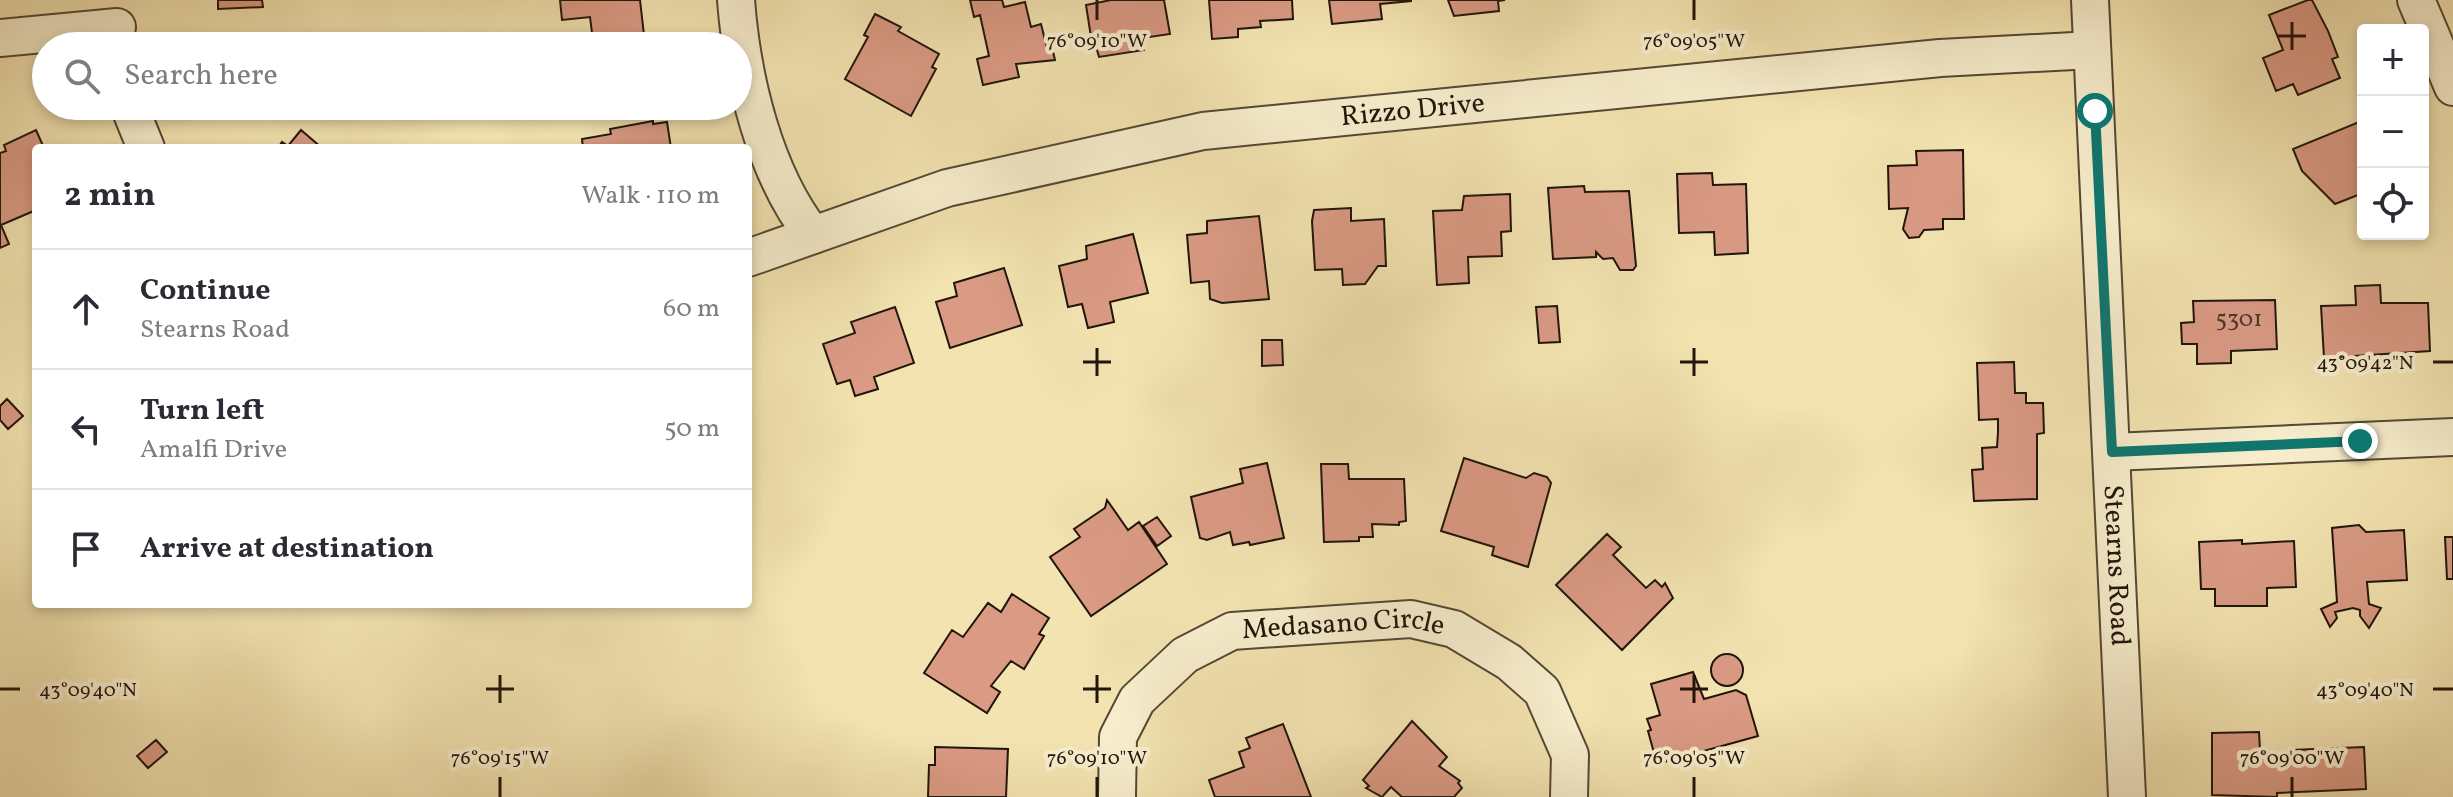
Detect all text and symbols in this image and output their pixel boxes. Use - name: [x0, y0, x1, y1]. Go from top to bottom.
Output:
- map controls: [2357, 24, 2429, 240]
- button: +: [2357, 24, 2429, 96]
- text: 76°09'10"W: [1047, 28, 1147, 56]
- text: 76°09'05"W: [1643, 28, 1745, 56]
- search box: [32, 32, 752, 120]
- icon: search: [60, 54, 104, 98]
- text: Search here: [124, 55, 278, 97]
- street label: Rizzo Drive: [1339, 84, 1487, 137]
- route start: [2077, 93, 2113, 129]
- button: −: [2357, 96, 2429, 168]
- button: locate: [2357, 168, 2429, 240]
- text: 2 min: [64, 173, 156, 220]
- text: Walk · 110 m: [581, 178, 720, 214]
- text: Continue: [140, 270, 271, 312]
- icon: ahead: [64, 287, 108, 331]
- text: 60 m: [663, 291, 720, 327]
- house number: 5301: [2215, 303, 2263, 337]
- text: Stearns Road: [140, 312, 290, 348]
- text: 43°09'42"N: [2316, 350, 2414, 378]
- text: Turn left: [140, 390, 264, 432]
- icon: left: [64, 407, 108, 451]
- text: 50 m: [664, 411, 720, 447]
- route end: [2342, 423, 2378, 459]
- text: Amalfi Drive: [140, 432, 287, 468]
- street label: Stearns Road: [2093, 484, 2139, 647]
- icon: arrive: [64, 527, 108, 571]
- text: Arrive at destination: [140, 528, 434, 570]
- street label: Medasano Circle: [1241, 599, 1449, 650]
- text: 43°09'40"N: [39, 677, 137, 705]
- text: 43°09'40"N: [2316, 677, 2414, 705]
- text: 76°09'15"W: [451, 745, 549, 773]
- text: 76°09'10"W: [1047, 745, 1147, 773]
- text: 76°09'05"W: [1643, 745, 1745, 773]
- text: 76°09'00"W: [2240, 745, 2344, 773]

